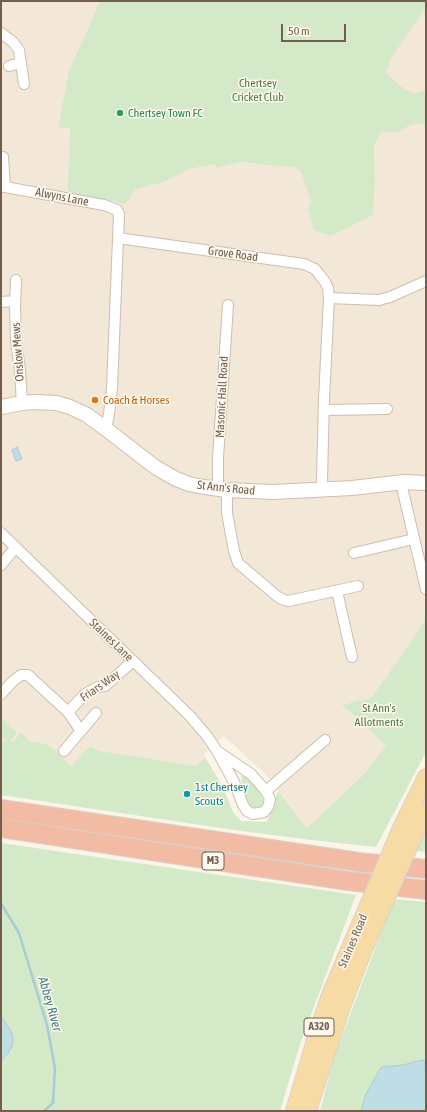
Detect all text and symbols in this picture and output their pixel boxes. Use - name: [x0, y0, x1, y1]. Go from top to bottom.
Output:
- scale bar: [283, 16, 348, 42]
- text: 50 m: [288, 24, 310, 38]
- park label: Chertsey Cricket Club: [232, 76, 284, 104]
- place label: Chertsey Town FC: [128, 106, 203, 120]
- marker: Chertsey Town FC: [115, 108, 125, 118]
- street label: Alwyns Lane: [34, 185, 90, 209]
- street label: Grove Road: [207, 243, 259, 265]
- street label: Onslow Mews: [9, 322, 27, 382]
- street label: Masonic Hall Road: [213, 356, 231, 438]
- place label: Coach & Horses: [103, 393, 169, 407]
- marker: Coach & Horses: [90, 395, 100, 405]
- street label: St Ann's Road: [196, 478, 256, 498]
- street label: Staines Lane: [86, 616, 136, 664]
- street label: Friars Way: [78, 667, 122, 705]
- park label: St Ann's Allotments: [355, 701, 403, 729]
- place label: 1st Chertsey Scouts: [195, 780, 248, 808]
- marker: 1st Chertsey Scouts: [182, 789, 192, 799]
- road number: M3: [202, 852, 224, 870]
- street label: Staines Road: [335, 912, 371, 970]
- water label: Abbey River: [35, 975, 65, 1033]
- road number: A320: [304, 1018, 334, 1036]

